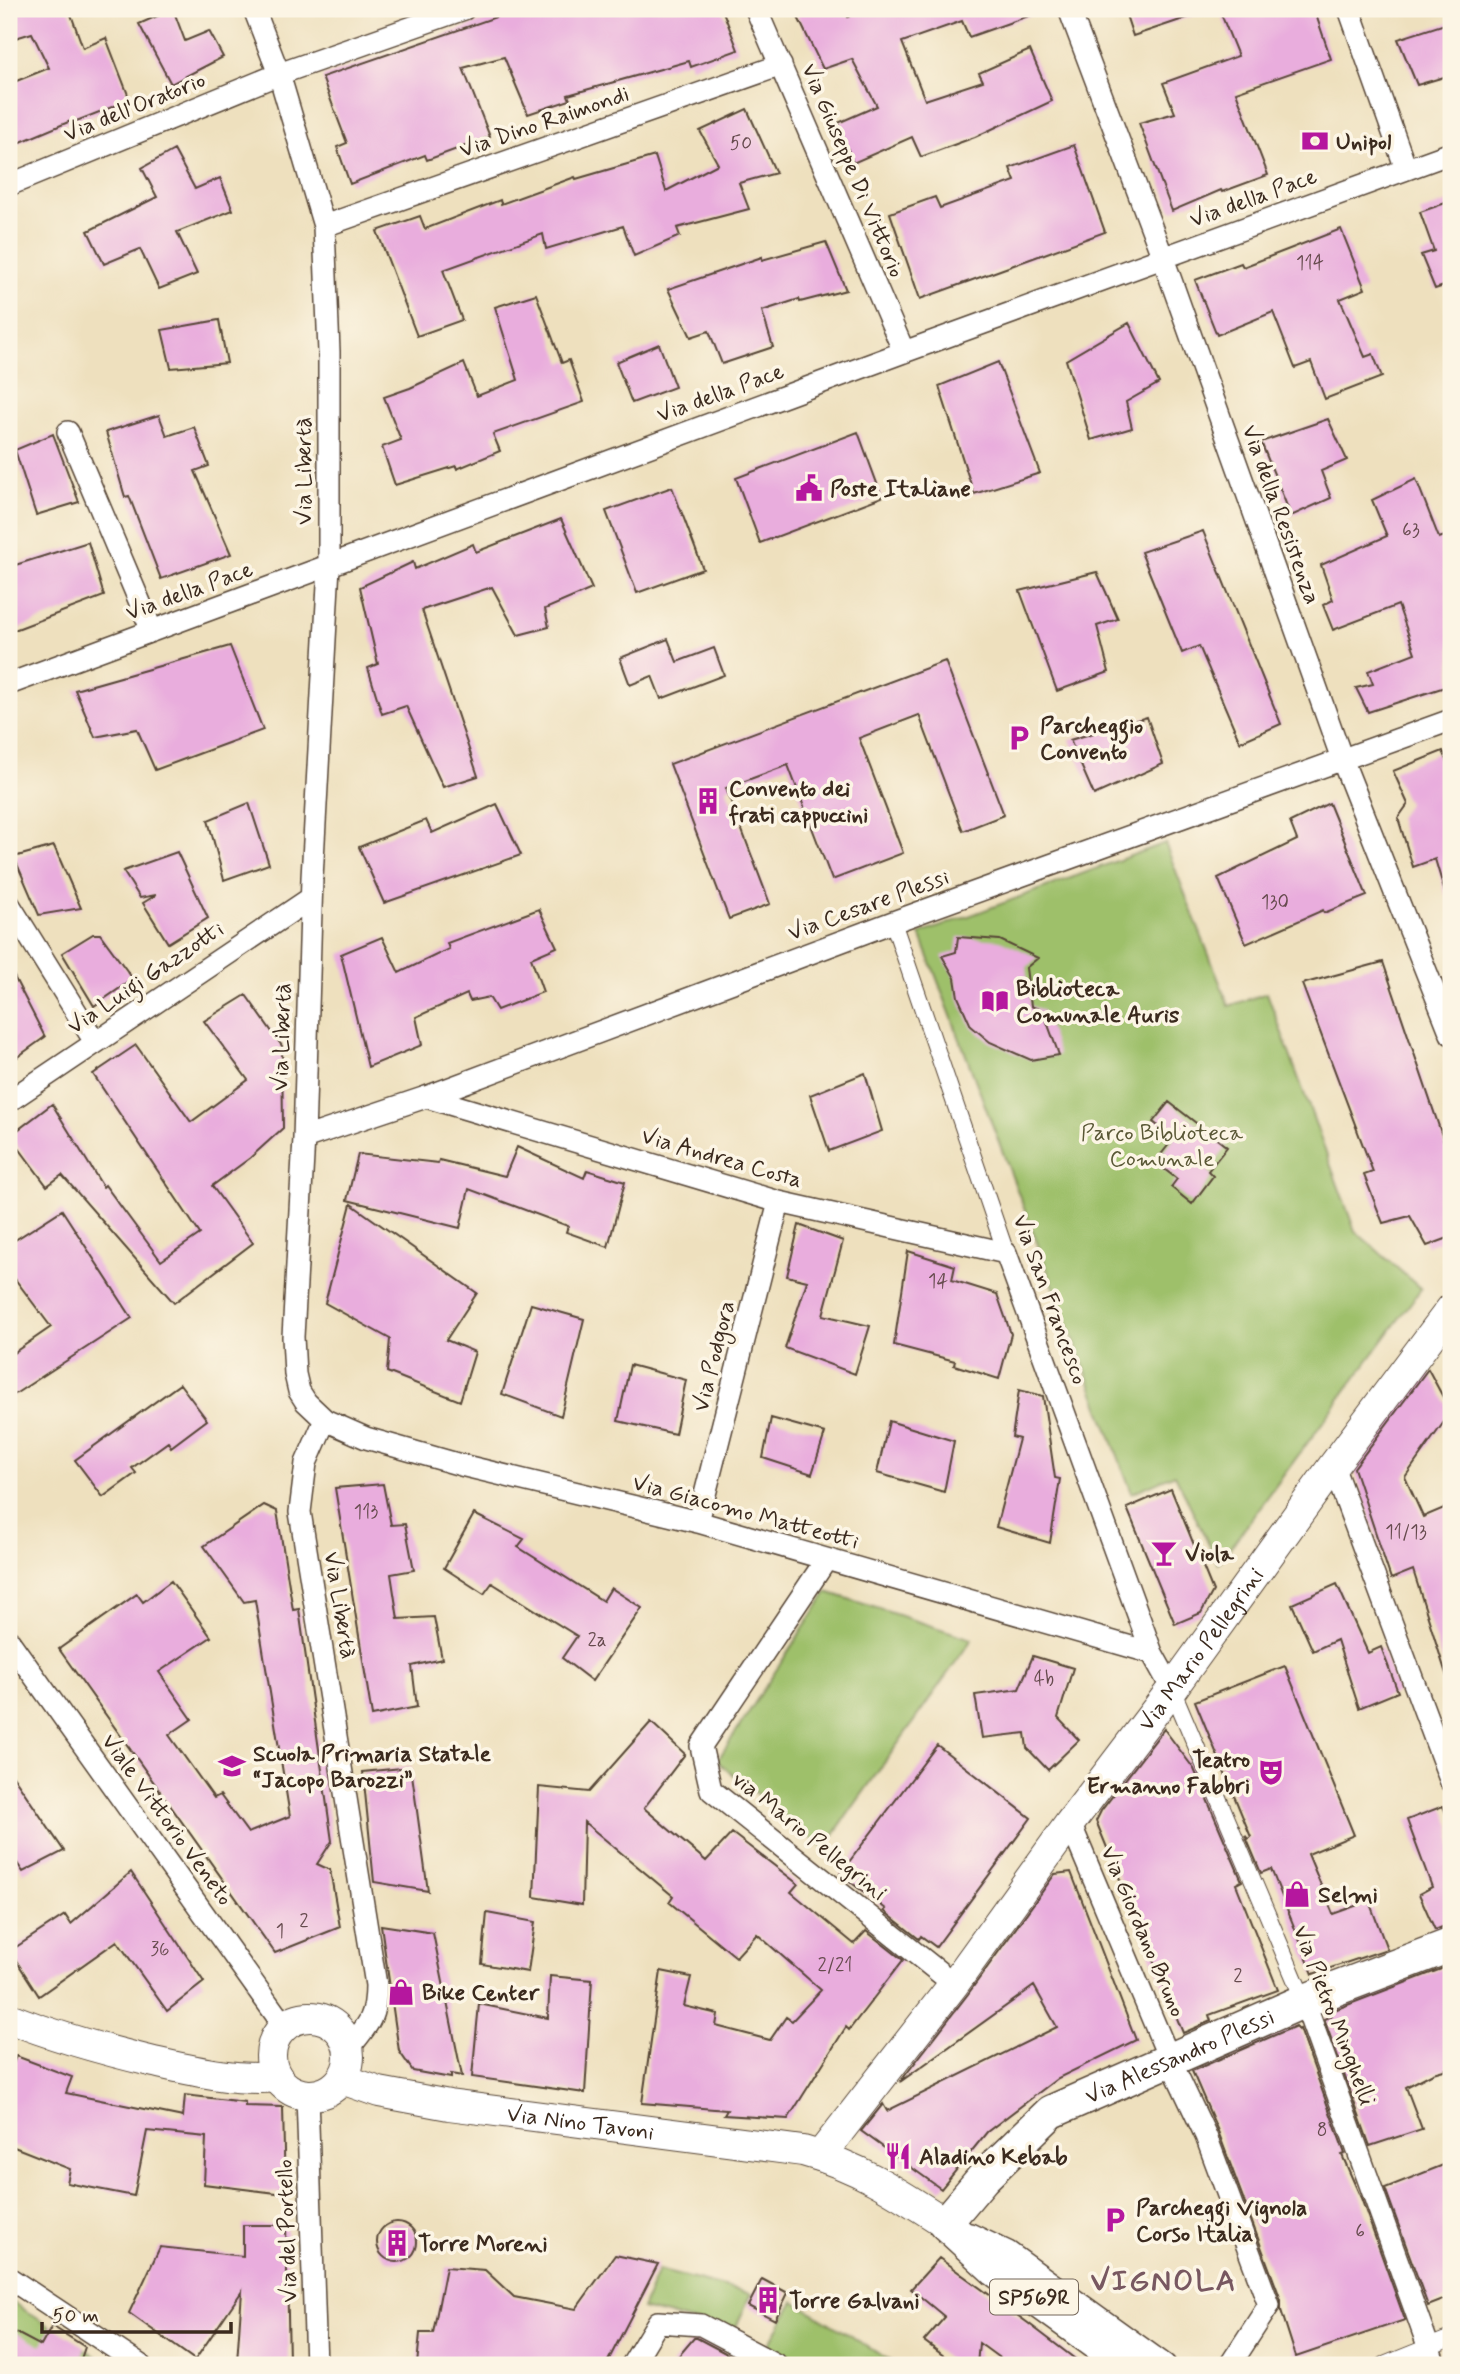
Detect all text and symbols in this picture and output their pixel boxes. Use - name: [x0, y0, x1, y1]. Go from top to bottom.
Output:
- street label: Via Giuseppe Di Vittorio: [793, 59, 911, 283]
- street label: Via dell'Oratorio: [59, 66, 210, 150]
- street label: Via Dino Raimondi: [456, 80, 634, 166]
- bank icon: Unipol: [1300, 126, 1330, 156]
- place label: Unipol: [1336, 128, 1392, 158]
- house number: 50: [730, 131, 752, 156]
- street label: Via della Pace: [1186, 162, 1322, 236]
- house number: 114: [1296, 251, 1324, 276]
- street label: Via della Pace: [653, 357, 789, 431]
- street label: Via Libertà: [290, 417, 320, 525]
- street label: Via della Resistenza: [1234, 421, 1327, 609]
- public building icon: Poste Italiane: [794, 473, 824, 503]
- place label: Poste Italiane: [830, 475, 971, 505]
- house number: 63: [1402, 518, 1420, 543]
- street label: Via della Pace: [122, 555, 258, 629]
- place label: Parcheggio Convento: [1040, 712, 1143, 768]
- parking icon: Parcheggio Convento: [1004, 723, 1034, 753]
- place label: Convento dei frati cappuccini: [728, 775, 868, 831]
- building icon: Convento dei frati cappuccini: [693, 786, 723, 816]
- street label: Via Cesare Plessi: [784, 863, 953, 949]
- house number: 130: [1261, 890, 1289, 915]
- street label: Via Luigi Gazzotti: [62, 915, 231, 1044]
- place label: Biblioteca Comunale Auris: [1016, 975, 1180, 1031]
- street label: Via Libertà: [266, 982, 300, 1092]
- library icon: Biblioteca Comunale Auris: [980, 986, 1010, 1016]
- park label: Parco Biblioteca Comunale: [1081, 1119, 1243, 1175]
- street label: Via Andrea Costa: [637, 1122, 805, 1196]
- street label: Via San Francesco: [1004, 1210, 1094, 1389]
- house number: 14: [928, 1269, 948, 1294]
- street label: Via Podgora: [687, 1298, 745, 1416]
- street label: Via Giacomo Matteotti: [629, 1468, 862, 1558]
- house number: 113: [354, 1500, 378, 1525]
- house number: 11/13: [1385, 1520, 1427, 1545]
- bar icon: Viola: [1149, 1538, 1179, 1568]
- place label: Viola: [1185, 1540, 1235, 1570]
- street label: Via Libertà: [316, 1549, 362, 1661]
- street label: Via Mario Pellegrini: [1132, 1562, 1272, 1738]
- house number: 2a: [587, 1628, 607, 1653]
- house number: 4b: [1034, 1667, 1054, 1692]
- street label: Viale Vittorio Veneto: [94, 1728, 239, 1912]
- place label: Scuola Primaria Statale “Jacopo Barozzi”: [253, 1740, 492, 1796]
- place label: Teatro Ermanno Fabbri: [1086, 1746, 1250, 1802]
- school or university icon: Scuola Primaria Statale “Jacopo Barozzi”: [217, 1751, 247, 1781]
- theatre icon: Teatro Ermanno Fabbri: [1256, 1757, 1286, 1787]
- street label: via Mario Pellegrini: [725, 1765, 892, 1908]
- street label: Via Giordano Bruno: [1093, 1842, 1192, 2022]
- shop icon: Selmi: [1282, 1879, 1312, 1909]
- place label: Selmi: [1318, 1881, 1378, 1911]
- house number: 2: [299, 1909, 309, 1934]
- house number: 1: [276, 1919, 284, 1944]
- street label: Via Pietro Minghelli: [1283, 1921, 1381, 2111]
- house number: 36: [150, 1937, 170, 1962]
- house number: 2/21: [817, 1953, 853, 1978]
- house number: 2: [1233, 1964, 1243, 1989]
- shop icon: Bike Center: [386, 1977, 416, 2007]
- place label: Bike Center: [422, 1979, 540, 2009]
- street label: Via Alessandro Plessi: [1081, 2003, 1279, 2112]
- street label: Via Nino Tavoni: [505, 2100, 656, 2149]
- house number: 8: [1317, 2118, 1327, 2143]
- restaurant icon: Aladino Kebab: [883, 2141, 913, 2171]
- place label: Aladino Kebab: [919, 2143, 1068, 2173]
- street label: Via del Portello: [271, 2159, 305, 2303]
- place label: Parcheggi Vignola Corso Italia: [1136, 2194, 1307, 2250]
- parking icon: Parcheggi Vignola Corso Italia: [1100, 2205, 1130, 2235]
- house number: 6: [1355, 2219, 1365, 2244]
- building icon: Torre Moreni: [382, 2228, 412, 2258]
- place label: Torre Moreni: [418, 2230, 548, 2260]
- district label: VIGNOLA: [1091, 2262, 1237, 2301]
- road number: SP569R: [990, 2280, 1078, 2314]
- building icon: Torre Galvani: [753, 2285, 783, 2315]
- place label: Torre Galvani: [789, 2287, 920, 2317]
- scale bar: [42, 2290, 231, 2334]
- text: 50 m: [52, 2302, 99, 2330]

